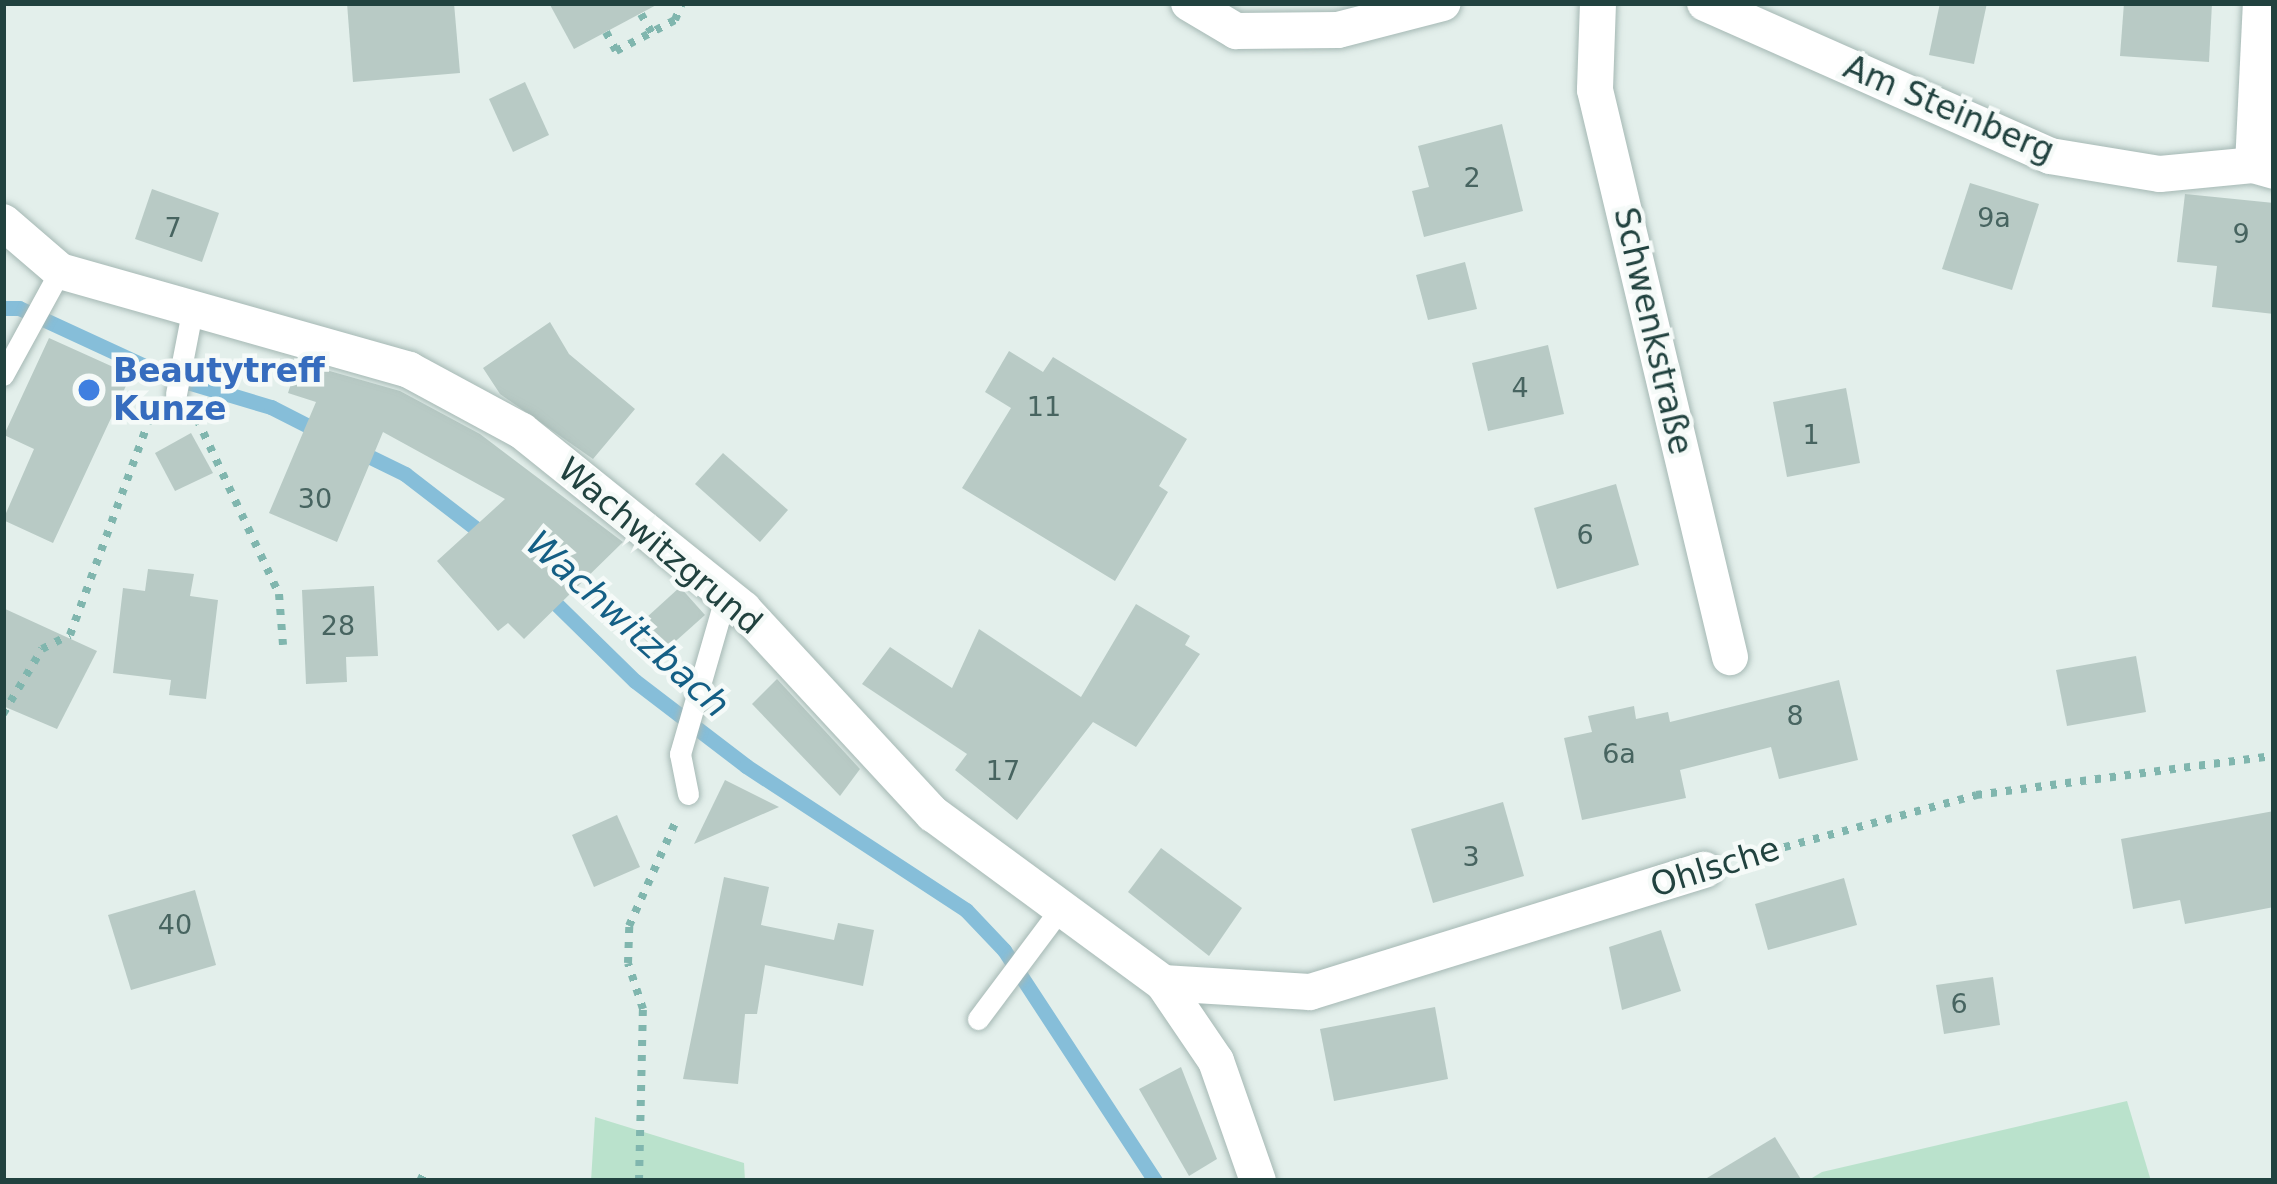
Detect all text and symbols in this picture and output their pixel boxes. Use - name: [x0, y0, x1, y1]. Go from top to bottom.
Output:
- street label: Am Steinberg: [1838, 47, 2060, 171]
- house number: 2: [1463, 162, 1481, 194]
- house number: 9a: [1977, 202, 2011, 234]
- street label: Schwenkstraße: [1605, 204, 1701, 458]
- house number: 7: [164, 212, 182, 244]
- house number: 9: [2232, 218, 2250, 250]
- place label: Beautytreff Kunze: [113, 351, 325, 429]
- house number: 4: [1511, 372, 1529, 404]
- marker: Beautytreff Kunze: [76, 377, 102, 403]
- house number: 11: [1027, 391, 1061, 423]
- house number: 1: [1802, 419, 1820, 451]
- street label: Wachwitzgrund: [550, 449, 770, 643]
- house number: 30: [298, 483, 332, 515]
- house number: 6: [1576, 519, 1594, 551]
- water label: Wachwitzbach: [518, 522, 738, 726]
- house number: 28: [321, 610, 355, 642]
- house number: 8: [1786, 700, 1804, 732]
- house number: 6a: [1602, 738, 1636, 770]
- house number: 17: [986, 755, 1020, 787]
- street label: Ohlsche: [1646, 829, 1784, 905]
- house number: 3: [1462, 841, 1480, 873]
- house number: 40: [158, 909, 192, 941]
- house number: 6: [1950, 988, 1968, 1020]

